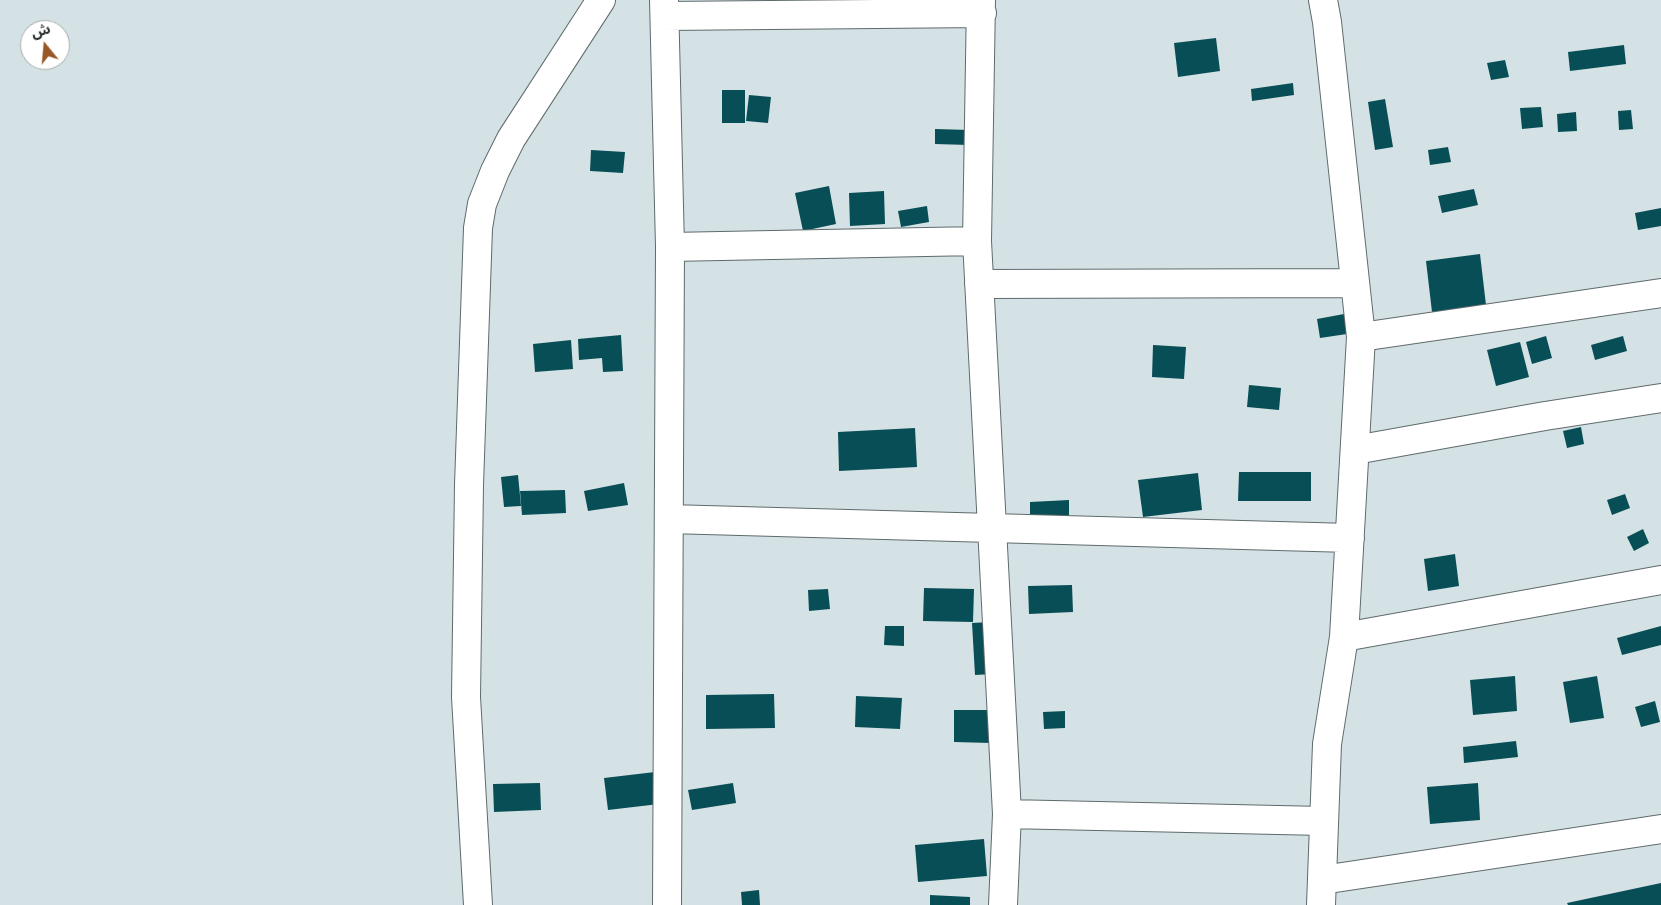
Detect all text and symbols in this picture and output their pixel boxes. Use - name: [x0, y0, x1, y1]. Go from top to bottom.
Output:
- north arrow: [20, 20, 70, 70]
- text: ش: [29, 20, 52, 42]

